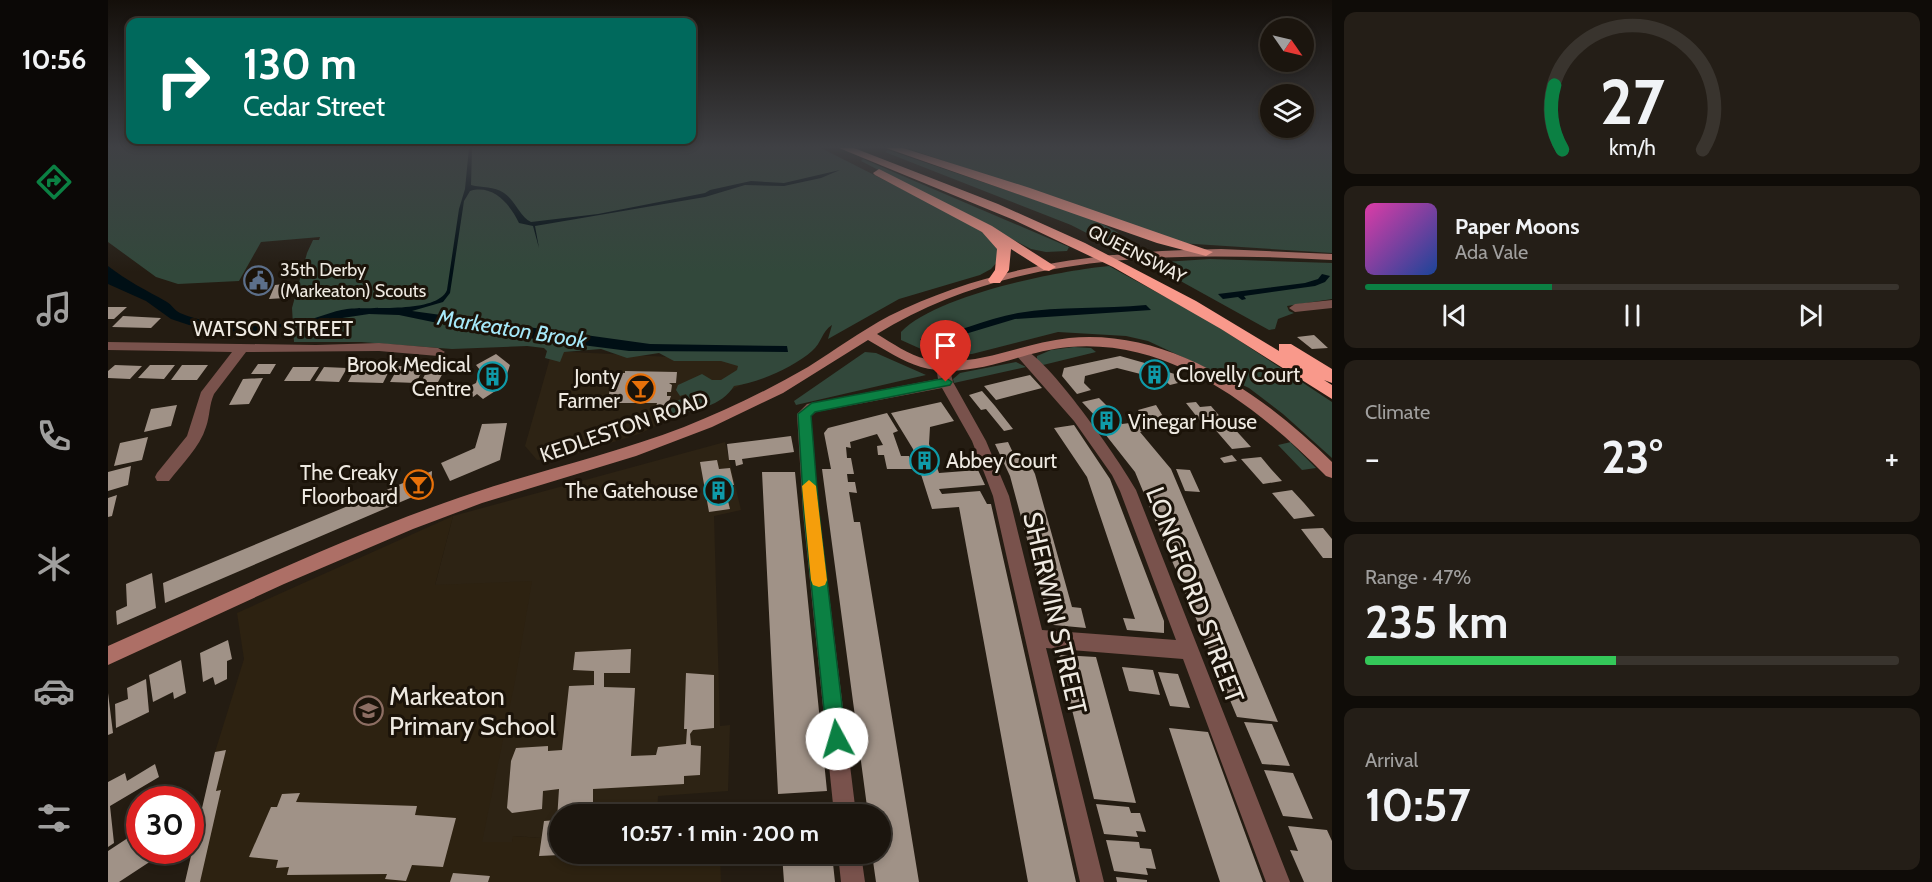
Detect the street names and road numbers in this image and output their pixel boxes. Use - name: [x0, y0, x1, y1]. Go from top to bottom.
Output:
- street label: QUEENSWAY: [1085, 220, 1190, 288]
- street label: WATSON STREET: [193, 316, 353, 341]
- street label: KEDLESTON ROAD: [537, 386, 711, 468]
- street label: LONGFORD STREET: [1139, 482, 1251, 708]
- street label: SHERWIN STREET: [1016, 509, 1094, 717]

